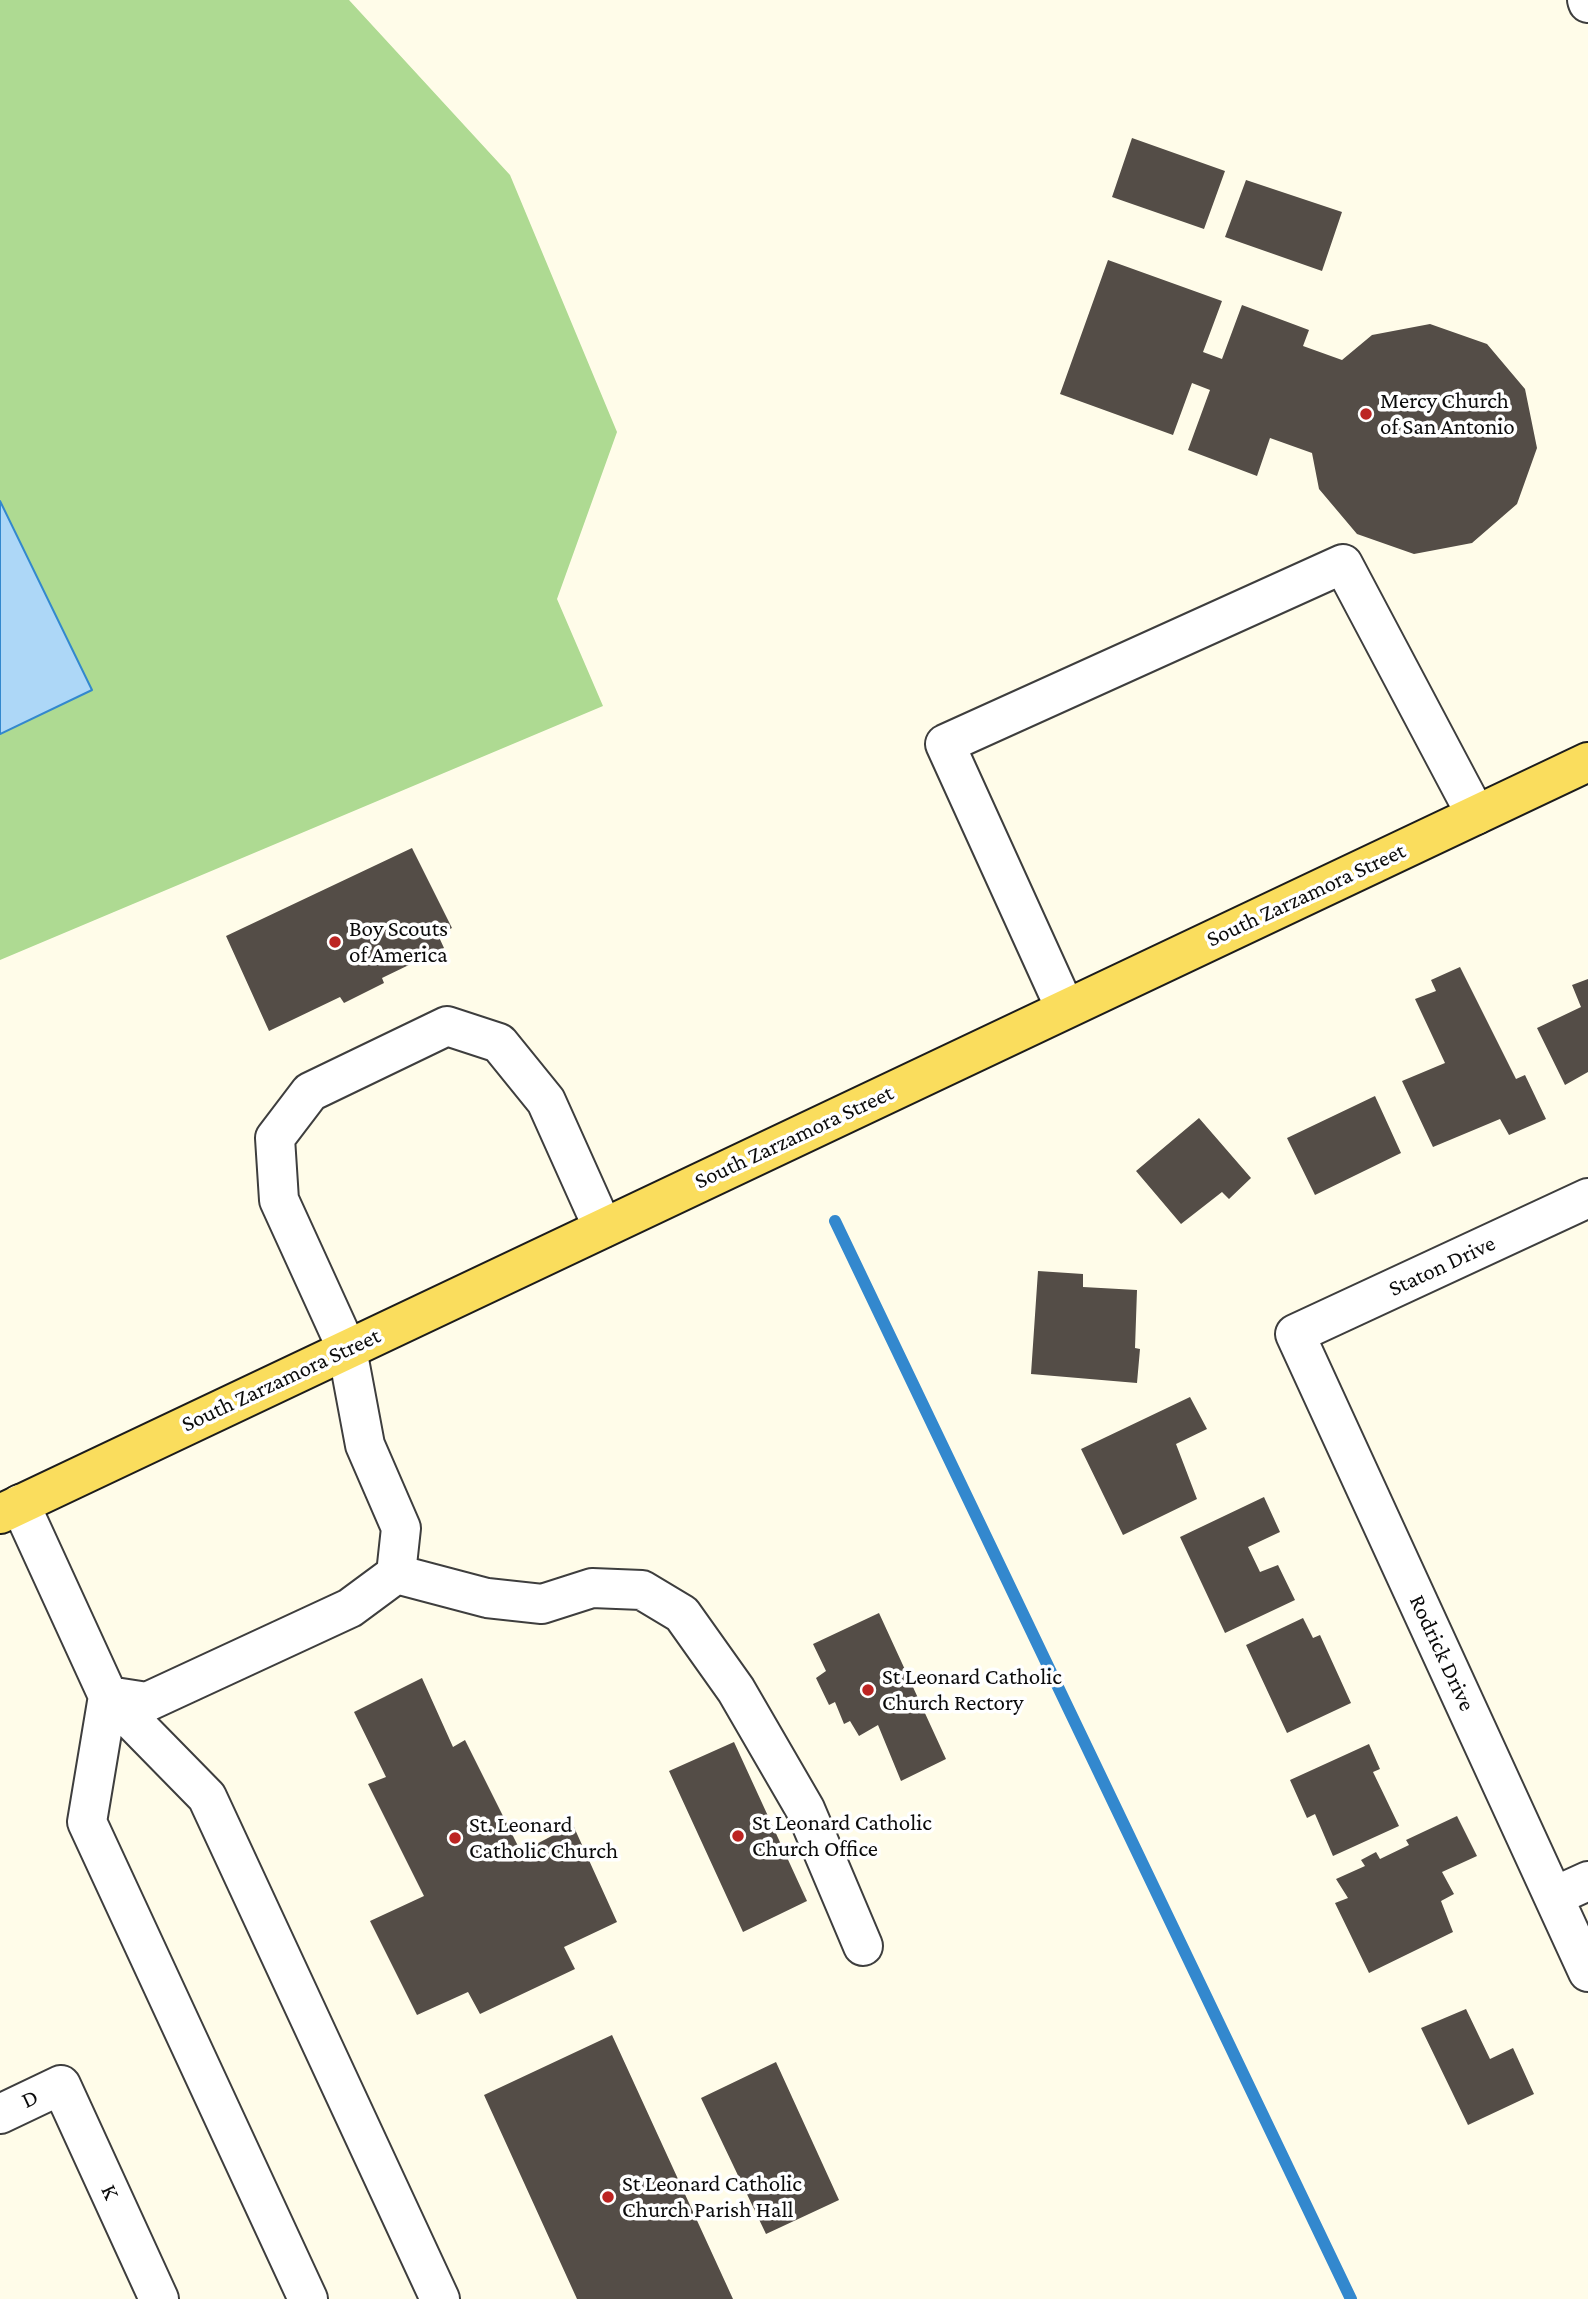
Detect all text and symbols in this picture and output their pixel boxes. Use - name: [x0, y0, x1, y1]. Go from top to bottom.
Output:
- place label: Mercy Church of San Antonio: [1380, 387, 1515, 441]
- marker: Mercy Church of San Antonio: [1358, 406, 1374, 422]
- street label: South Zarzamora Street: [1202, 837, 1410, 953]
- place label: Boy Scouts of America: [349, 915, 448, 969]
- marker: Boy Scouts of America: [327, 934, 343, 950]
- street label: South Zarzamora Street: [690, 1079, 898, 1195]
- street label: Staton Drive: [1384, 1229, 1500, 1303]
- street label: South Zarzamora Street: [177, 1322, 385, 1438]
- street label: Rodrick Drive: [1403, 1591, 1481, 1715]
- place label: St Leonard Catholic Church Rectory: [882, 1663, 1062, 1717]
- marker: St Leonard Catholic Church Rectory: [860, 1682, 876, 1698]
- place label: St Leonard Catholic Church Office: [752, 1809, 932, 1863]
- place label: St. Leonard Catholic Church: [469, 1811, 618, 1865]
- marker: St Leonard Catholic Church Office: [730, 1828, 746, 1844]
- marker: St. Leonard Catholic Church: [447, 1830, 463, 1846]
- street label: D: [17, 2083, 43, 2115]
- place label: St Leonard Catholic Church Parish Hall: [622, 2170, 802, 2224]
- street label: K: [95, 2180, 125, 2204]
- marker: St Leonard Catholic Church Parish Hall: [600, 2189, 616, 2205]

